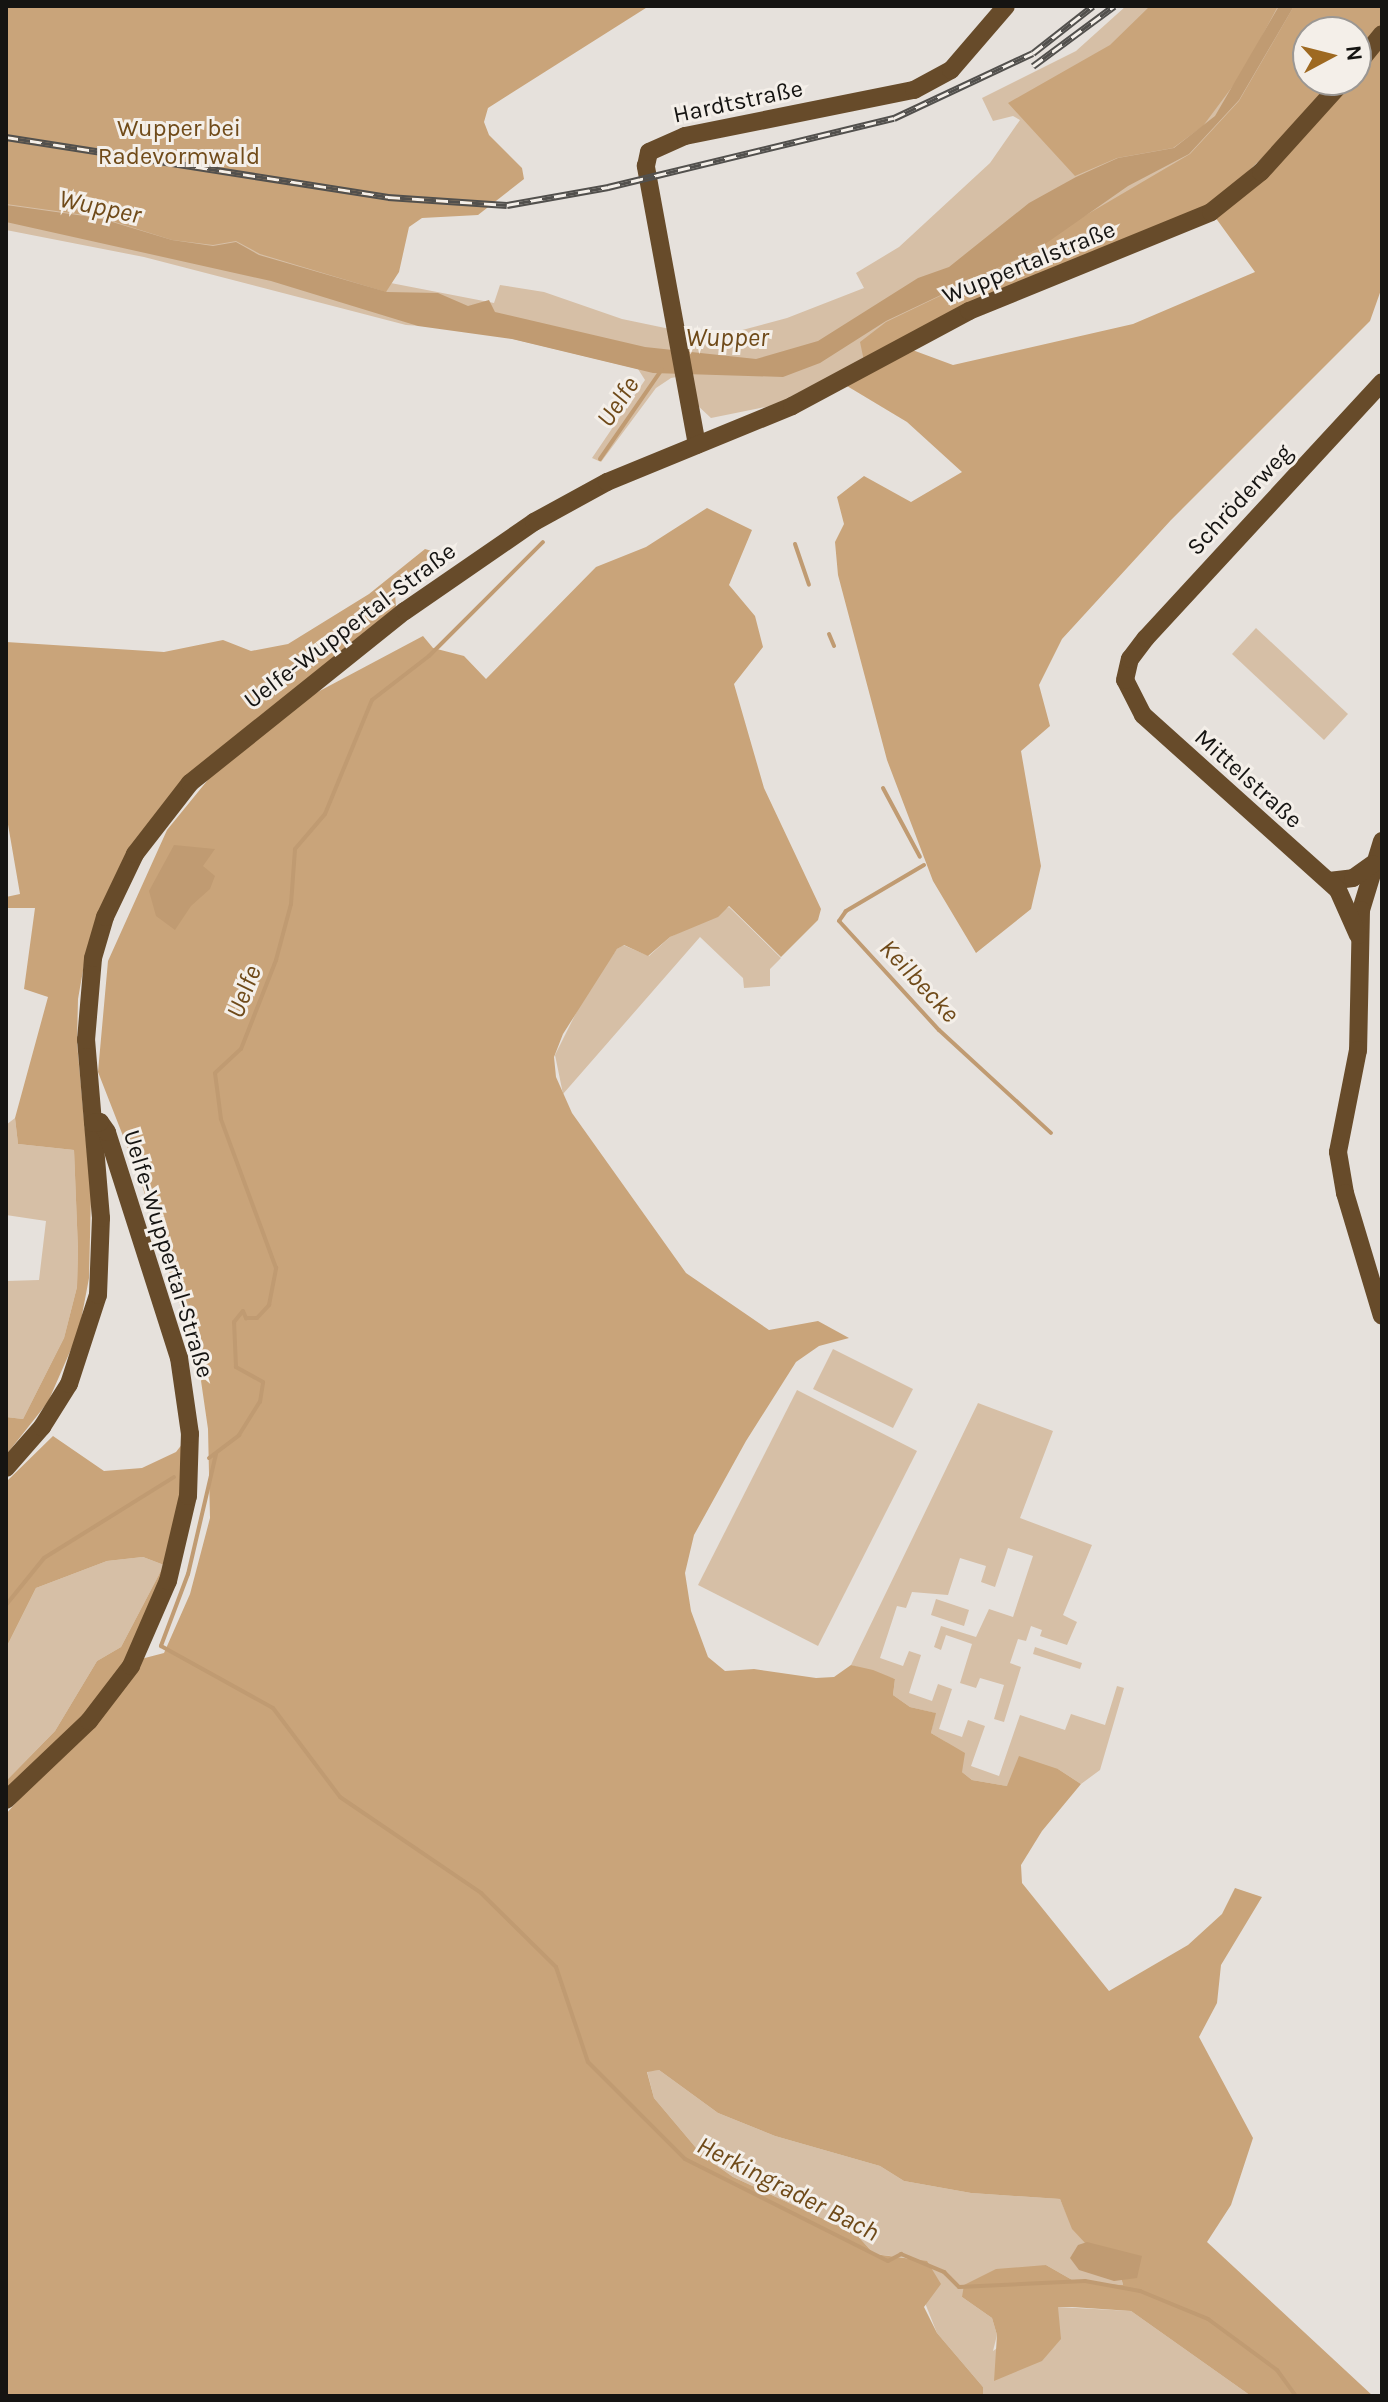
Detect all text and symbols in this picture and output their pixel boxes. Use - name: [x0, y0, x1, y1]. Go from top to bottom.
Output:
- north arrow: [1292, 16, 1372, 96]
- text: N: [1340, 44, 1368, 63]
- street label: Hardtstraße: [671, 74, 805, 130]
- park label: Wupper bei Radevormwald: [98, 115, 260, 171]
- water label: Wupper: [56, 183, 144, 231]
- street label: Wuppertalstraße: [938, 215, 1120, 311]
- water label: Wupper: [685, 322, 769, 354]
- water label: Uelfe: [590, 371, 646, 433]
- street label: Schröderweg: [1181, 438, 1299, 562]
- street label: Uelfe-Wuppertal-Straße: [238, 537, 462, 715]
- street label: Mittelstraße: [1188, 723, 1308, 835]
- water label: Keilbecke: [873, 933, 965, 1029]
- water label: Uelfe: [220, 961, 268, 1023]
- street label: Uelfe-Wuppertal-Straße: [117, 1127, 219, 1381]
- water label: Herkingrader Bach: [692, 2130, 884, 2248]

